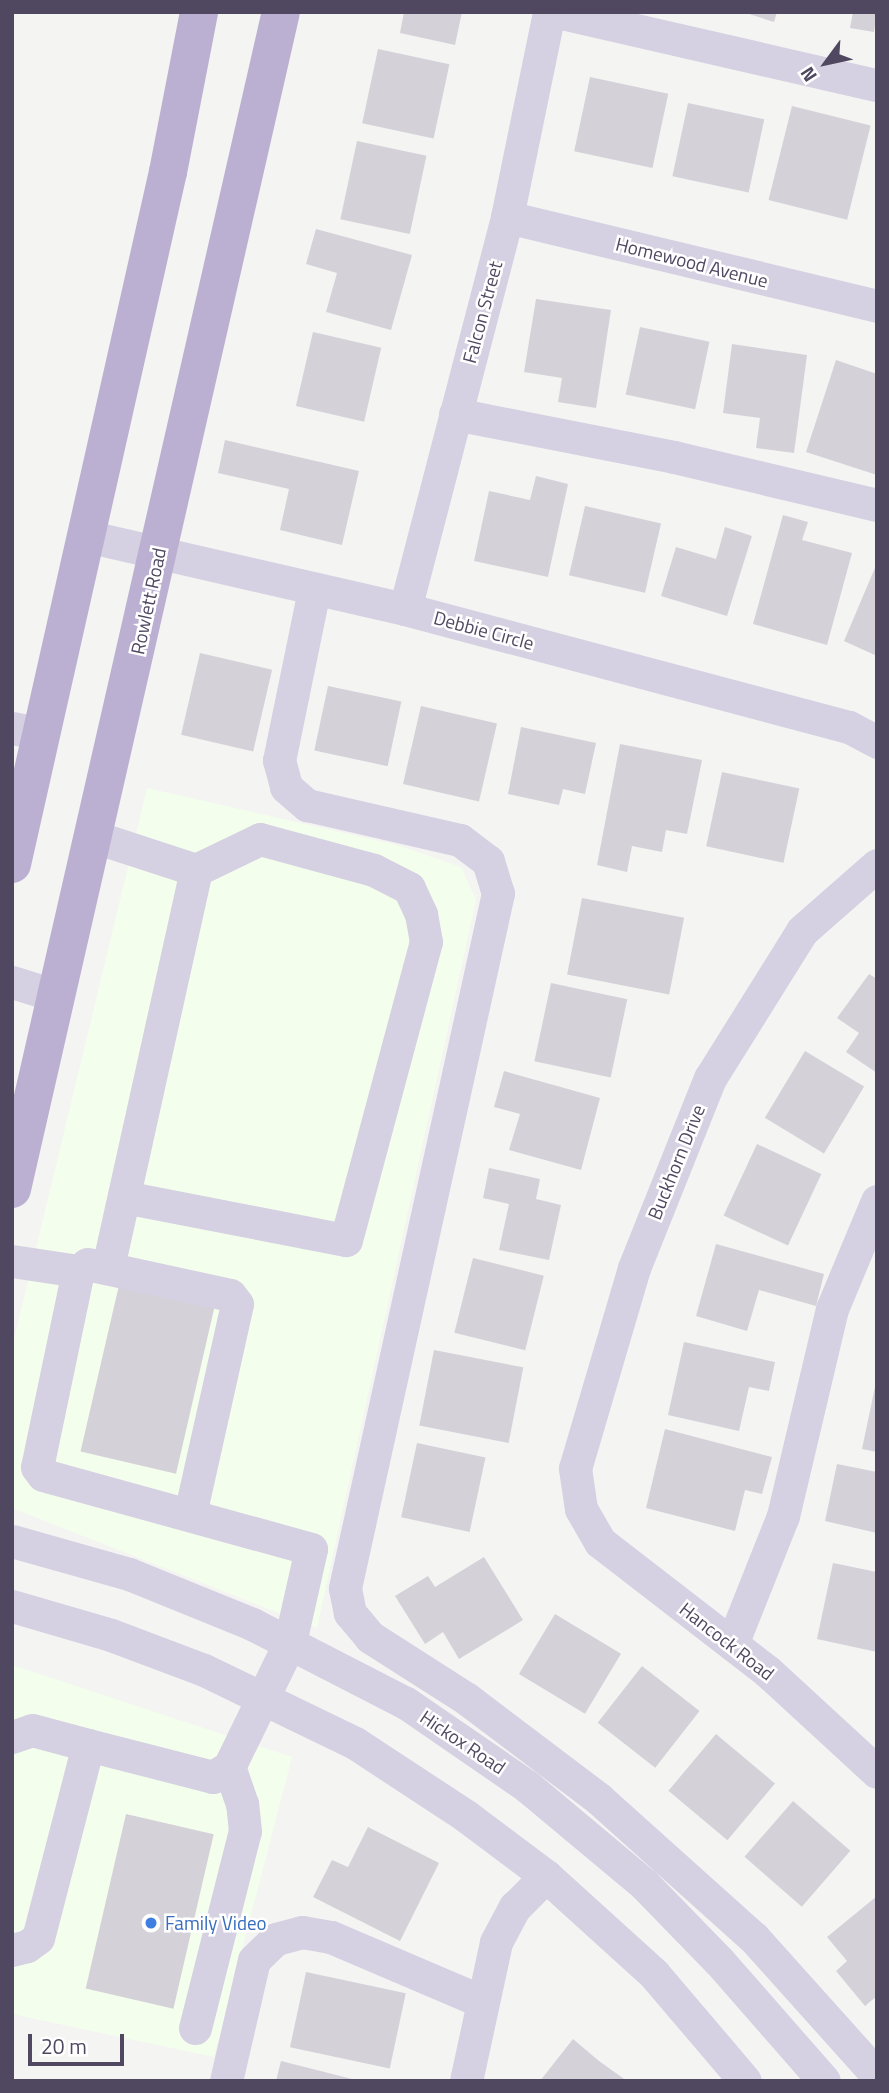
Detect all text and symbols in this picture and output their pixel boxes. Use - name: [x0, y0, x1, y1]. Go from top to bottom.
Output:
- north arrow: [791, 28, 861, 98]
- text: N: [792, 61, 824, 88]
- street label: Homewood Avenue: [613, 232, 771, 292]
- street label: Falcon Street: [457, 258, 507, 366]
- street label: Rowlett Road: [126, 546, 170, 656]
- street label: Debbie Circle: [431, 606, 537, 654]
- street label: Buckhorn Drive: [643, 1101, 709, 1223]
- street label: Hancock Road: [675, 1597, 779, 1685]
- street label: Hickox Road: [416, 1705, 510, 1779]
- place label: Family Video: [165, 1912, 267, 1934]
- marker: Family Video: [143, 1915, 159, 1931]
- scale bar: [32, 2020, 128, 2064]
- text: 20 m: [41, 2030, 87, 2062]

